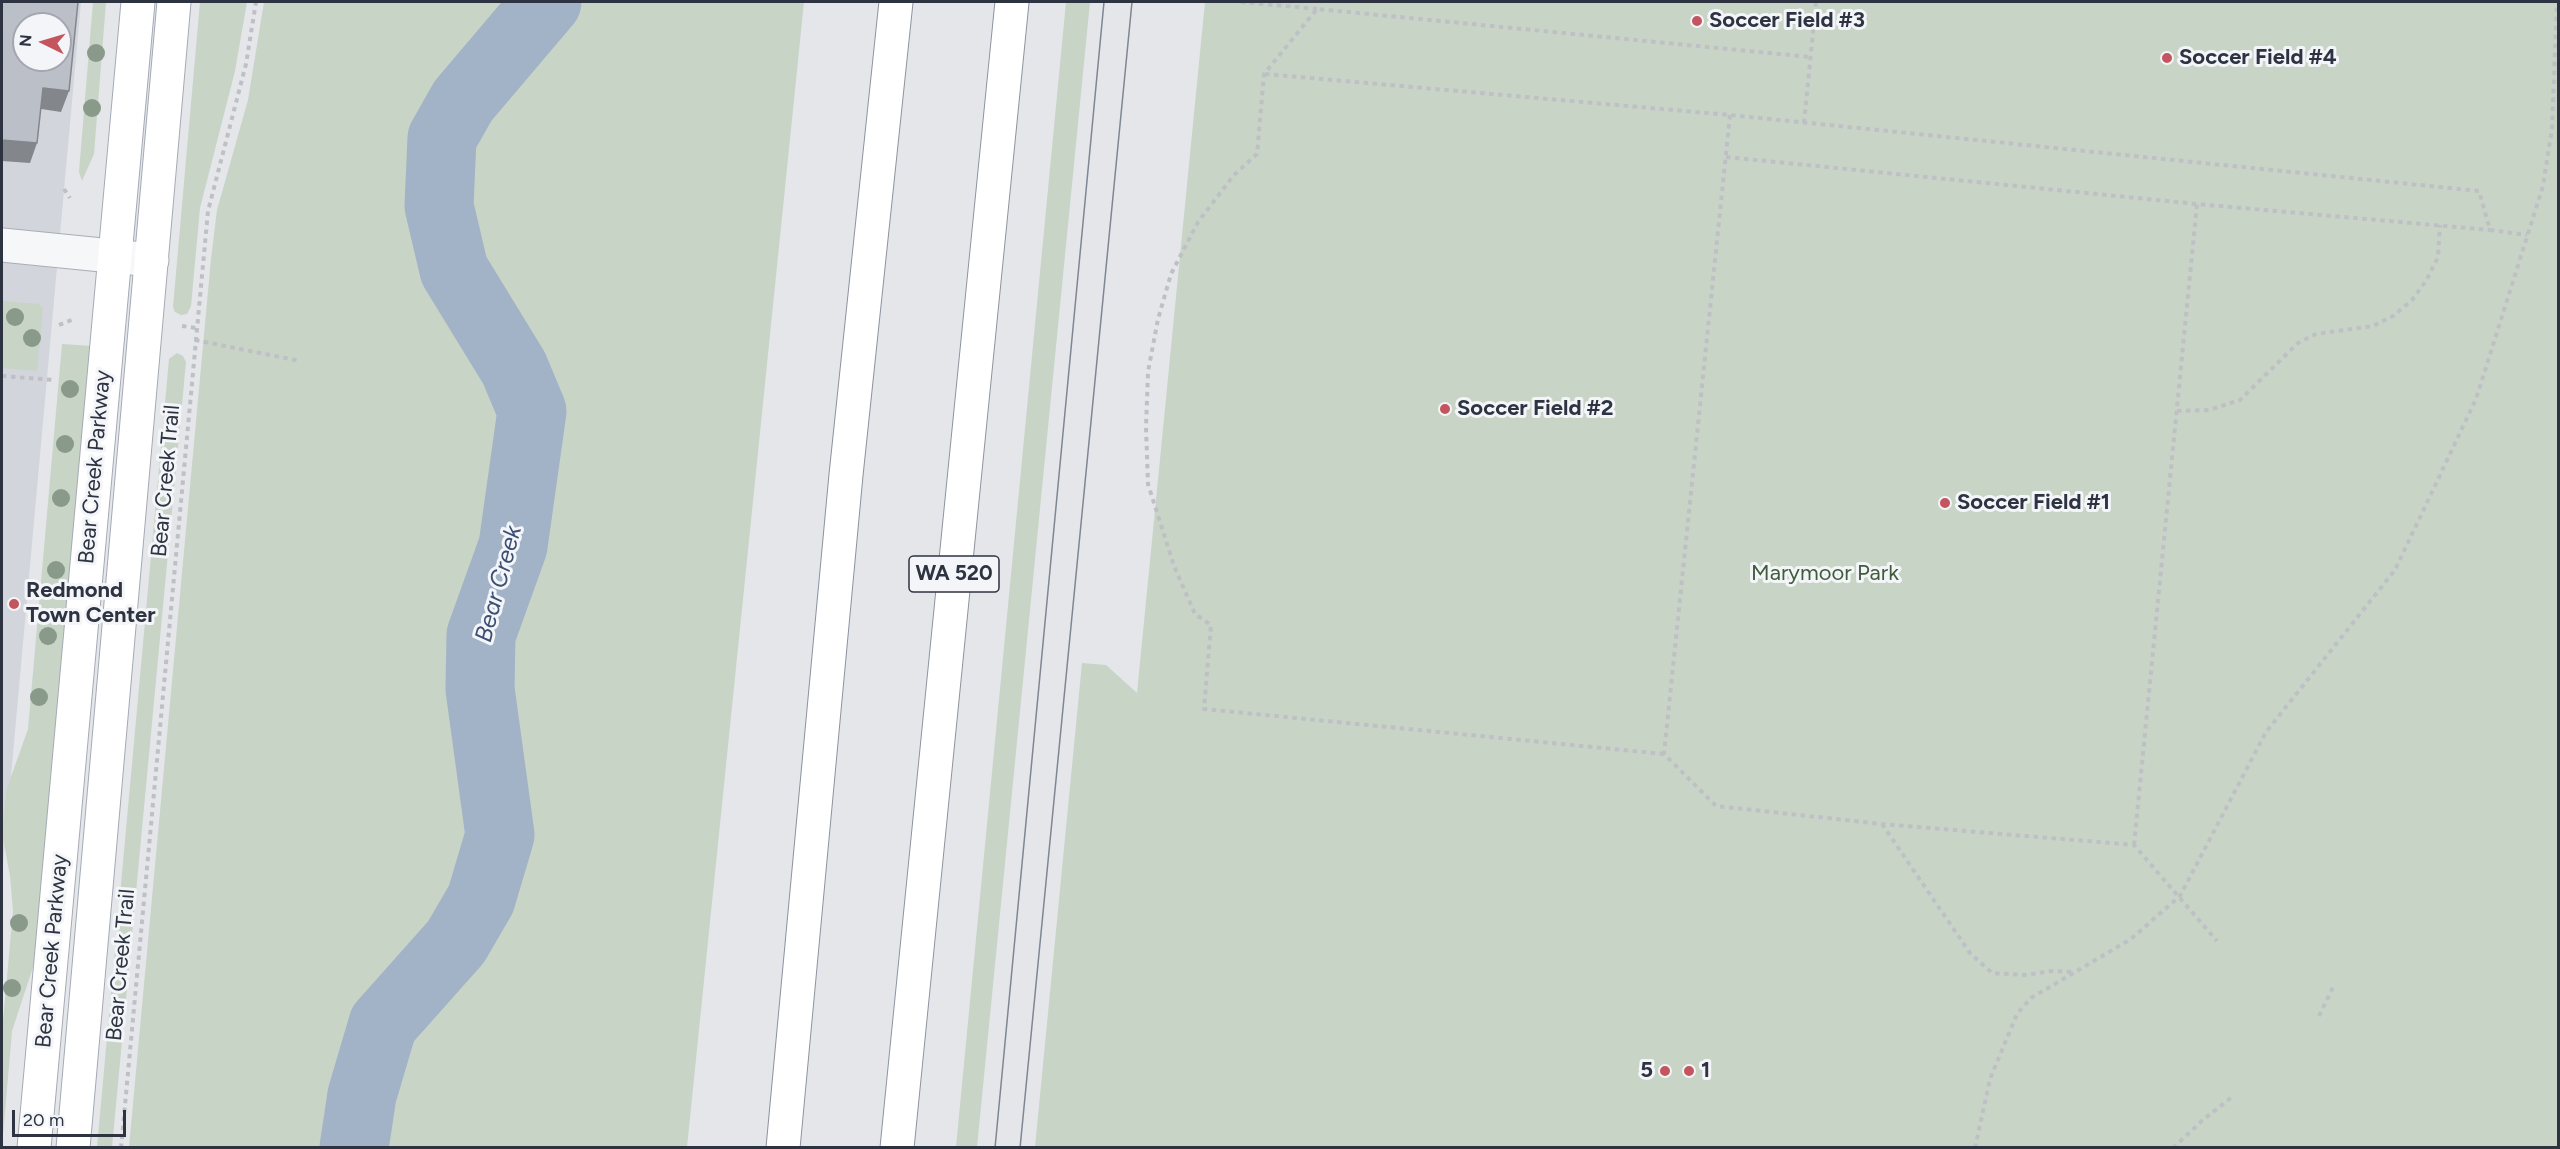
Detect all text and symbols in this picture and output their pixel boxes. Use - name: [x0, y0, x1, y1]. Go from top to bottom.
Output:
- place label: Soccer Field #3: [1709, 8, 1865, 34]
- north arrow: [12, 12, 72, 72]
- marker: Soccer Field #3: [1690, 14, 1704, 28]
- text: N: [16, 34, 36, 48]
- place label: Soccer Field #4: [2179, 45, 2337, 71]
- marker: Soccer Field #4: [2160, 51, 2174, 65]
- street label: Bear Creek Parkway: [73, 369, 117, 565]
- place label: Soccer Field #2: [1457, 396, 1613, 422]
- marker: Soccer Field #2: [1438, 402, 1452, 416]
- street label: Bear Creek Trail: [146, 404, 186, 558]
- place label: Soccer Field #1: [1957, 490, 2110, 516]
- marker: Soccer Field #1: [1938, 496, 1952, 510]
- water label: Bear Creek: [470, 523, 528, 645]
- road number: WA 520: [909, 556, 999, 592]
- park label: Marymoor Park: [1751, 561, 1899, 587]
- place label: Redmond Town Center: [26, 578, 156, 630]
- marker: Redmond Town Center: [7, 597, 21, 611]
- street label: Bear Creek Parkway: [30, 853, 74, 1049]
- street label: Bear Creek Trail: [101, 888, 141, 1042]
- place label: 5: [1640, 1058, 1653, 1084]
- place label: 1: [1701, 1058, 1710, 1084]
- marker: 5: [1658, 1064, 1672, 1078]
- marker: 1: [1682, 1064, 1696, 1078]
- scale bar: [15, 1098, 129, 1136]
- text: 20 m: [23, 1109, 64, 1131]

